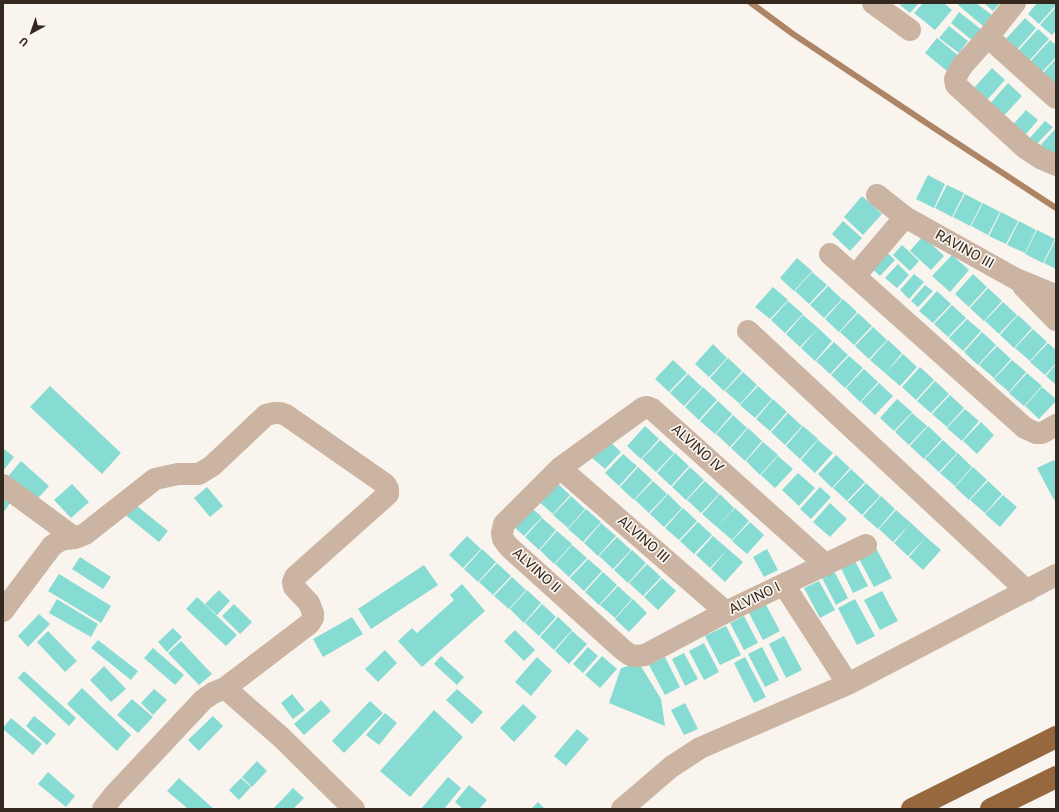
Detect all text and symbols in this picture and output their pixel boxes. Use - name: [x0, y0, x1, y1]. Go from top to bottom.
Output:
- north arrow: [12, 12, 52, 52]
- text: U: [17, 34, 31, 49]
- street label: RAVINO III: [932, 227, 996, 273]
- street label: ALVINO IV: [668, 421, 726, 477]
- street label: ALVINO III: [614, 513, 672, 567]
- street label: ALVINO II: [508, 545, 564, 597]
- street label: ALVINO I: [727, 579, 783, 619]

